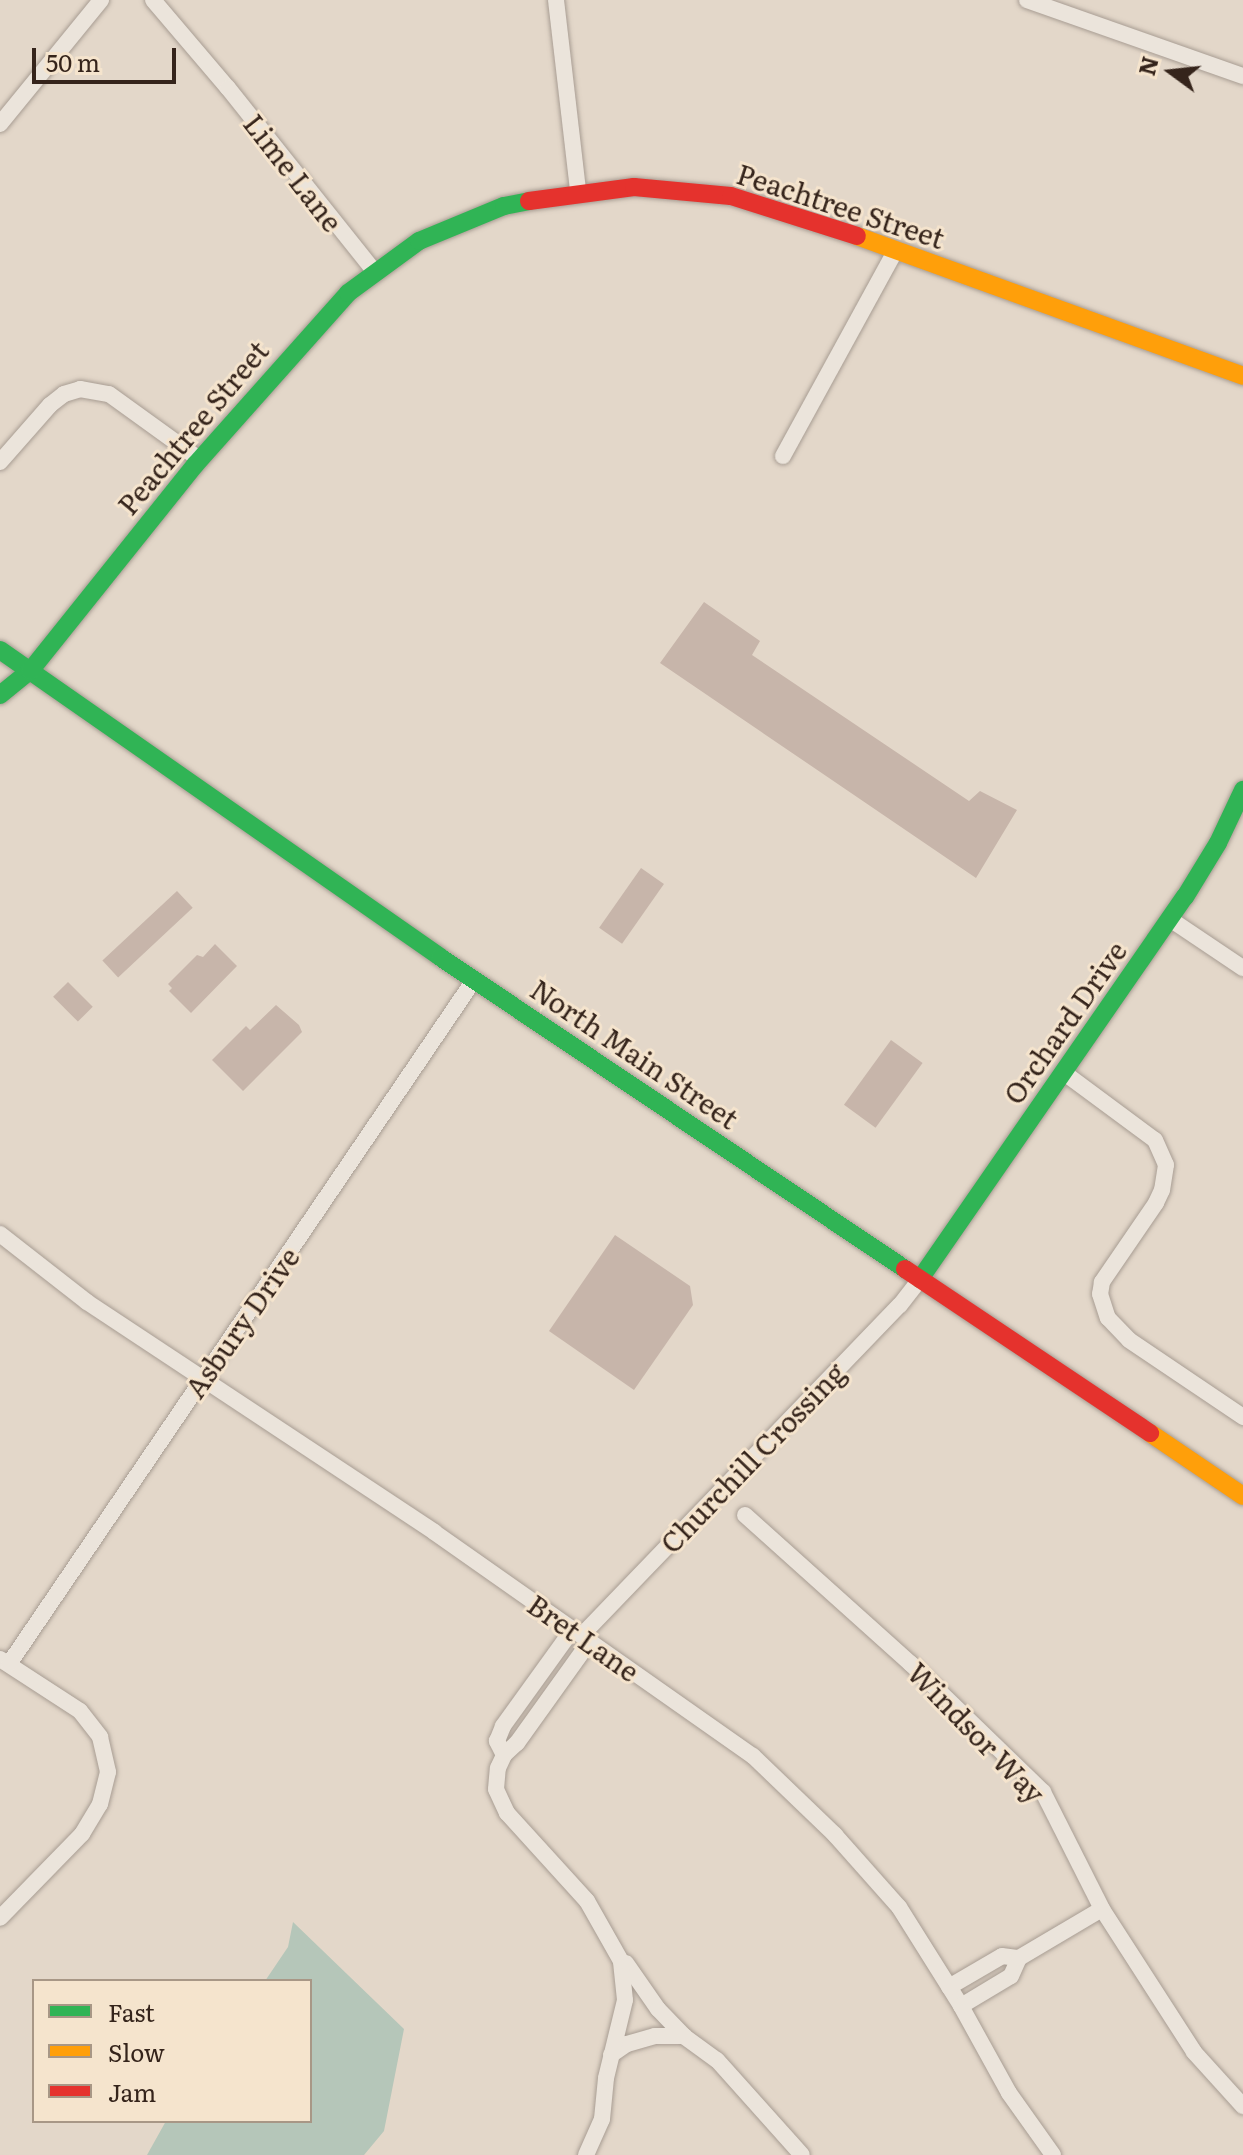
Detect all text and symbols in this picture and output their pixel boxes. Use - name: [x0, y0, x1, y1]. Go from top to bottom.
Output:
- scale bar: [36, 32, 180, 82]
- north arrow: [1131, 32, 1211, 112]
- text: 50 m: [46, 44, 100, 79]
- text: N: [1129, 52, 1166, 79]
- street label: Lime Lane: [238, 107, 350, 237]
- street label: Peachtree Street: [733, 156, 949, 254]
- street label: Peachtree Street: [110, 333, 274, 521]
- street label: Orchard Drive: [996, 934, 1132, 1110]
- street label: North Main Street: [525, 971, 745, 1135]
- street label: Asbury Drive: [177, 1240, 305, 1404]
- street label: Churchill Crossing: [653, 1355, 851, 1559]
- street label: Bret Lane: [522, 1587, 646, 1687]
- street label: Windsor Way: [902, 1655, 1052, 1809]
- legend: [32, 1979, 312, 2123]
- text: Fast: [108, 1994, 155, 2029]
- text: Slow: [108, 2034, 165, 2069]
- text: Jam: [108, 2074, 156, 2109]

